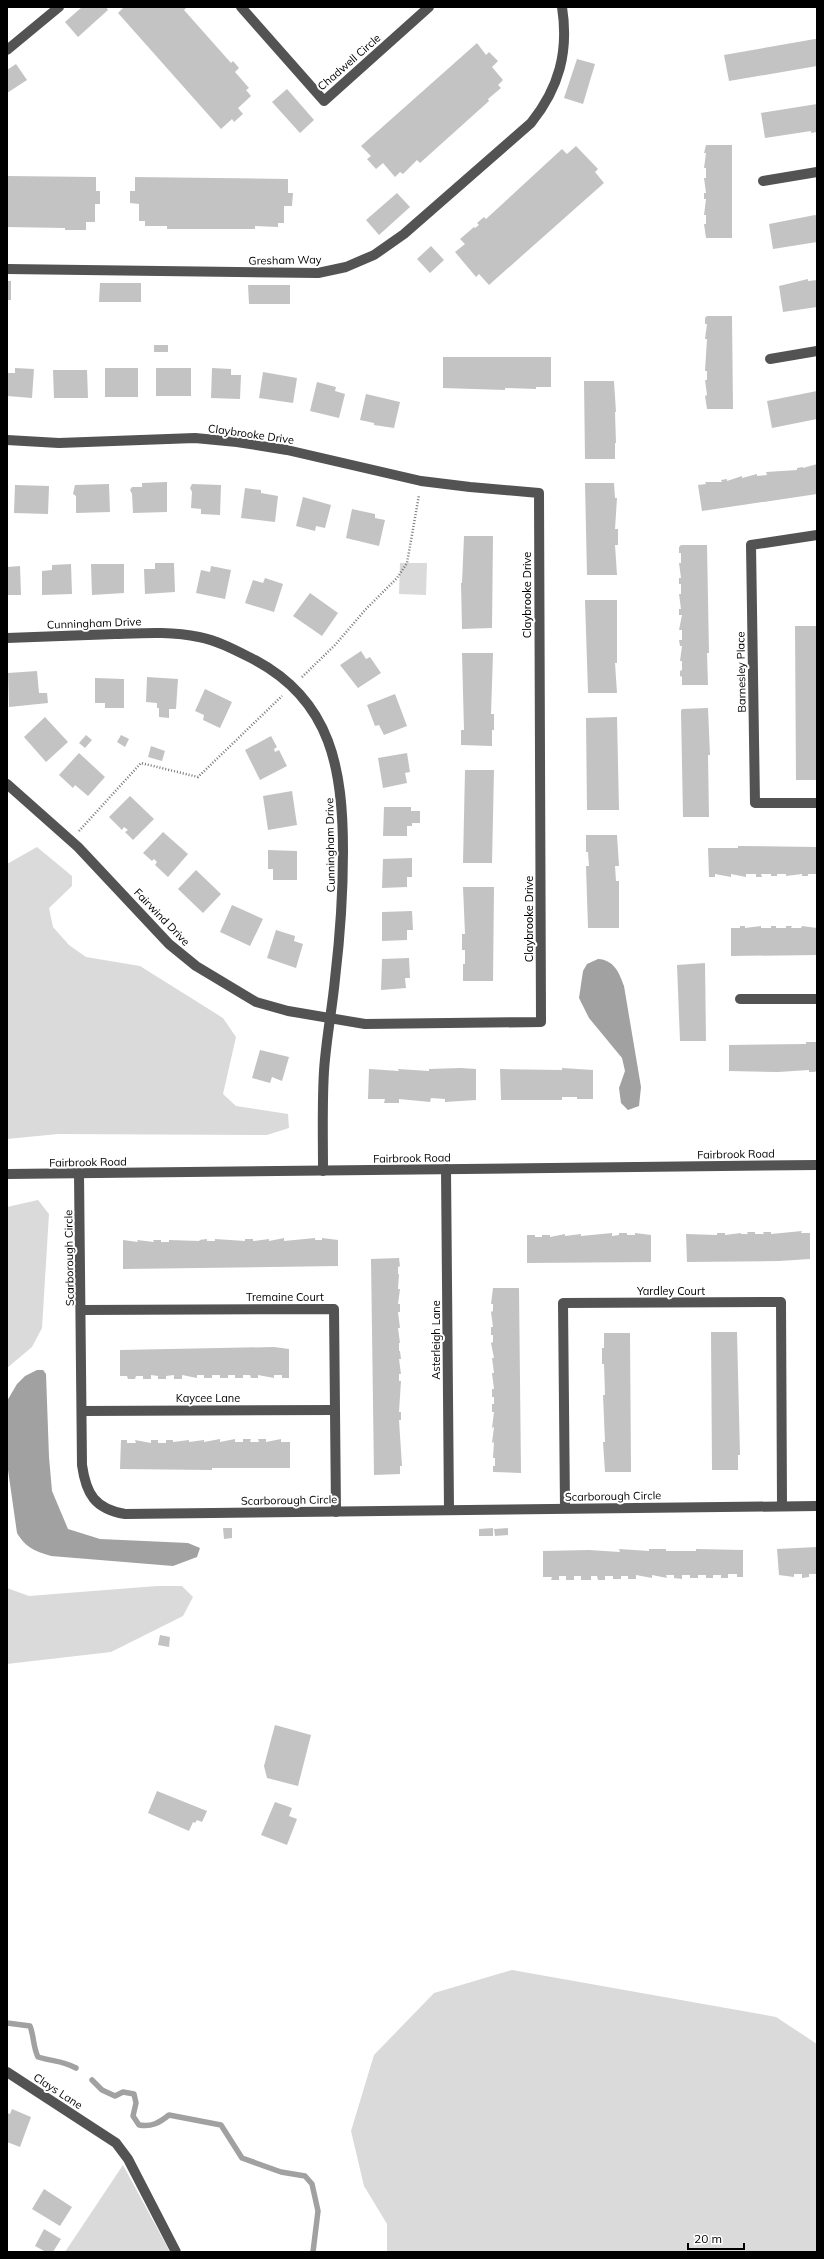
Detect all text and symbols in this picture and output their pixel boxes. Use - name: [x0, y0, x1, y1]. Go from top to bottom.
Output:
- street label: Chadwell Circle: [315, 31, 383, 93]
- street label: Gresham Way: [248, 252, 322, 268]
- street label: Claybrooke Drive: [207, 421, 295, 447]
- street label: Claybrooke Drive: [520, 552, 534, 638]
- street label: Cunningham Drive: [47, 614, 141, 632]
- street label: Barnesley Place: [733, 631, 749, 713]
- street label: Cunningham Drive: [322, 798, 338, 892]
- street label: Claybrooke Drive: [522, 876, 536, 962]
- street label: Fairwind Drive: [131, 885, 193, 949]
- street label: Fairbrook Road: [697, 1146, 775, 1162]
- street label: Fairbrook Road: [373, 1150, 451, 1166]
- street label: Fairbrook Road: [49, 1154, 127, 1170]
- street label: Scarborough Circle: [61, 1210, 77, 1306]
- street label: Yardley Court: [636, 1284, 705, 1298]
- street label: Tremaine Court: [246, 1290, 324, 1304]
- street label: Asterleigh Lane: [429, 1300, 443, 1380]
- street label: Kaycee Lane: [176, 1391, 240, 1405]
- street label: Scarborough Circle: [565, 1488, 661, 1504]
- street label: Scarborough Circle: [241, 1492, 337, 1508]
- street label: Clays Lane: [31, 2070, 85, 2112]
- scale bar: [688, 2225, 744, 2251]
- text: 20 m: [694, 2231, 722, 2246]

